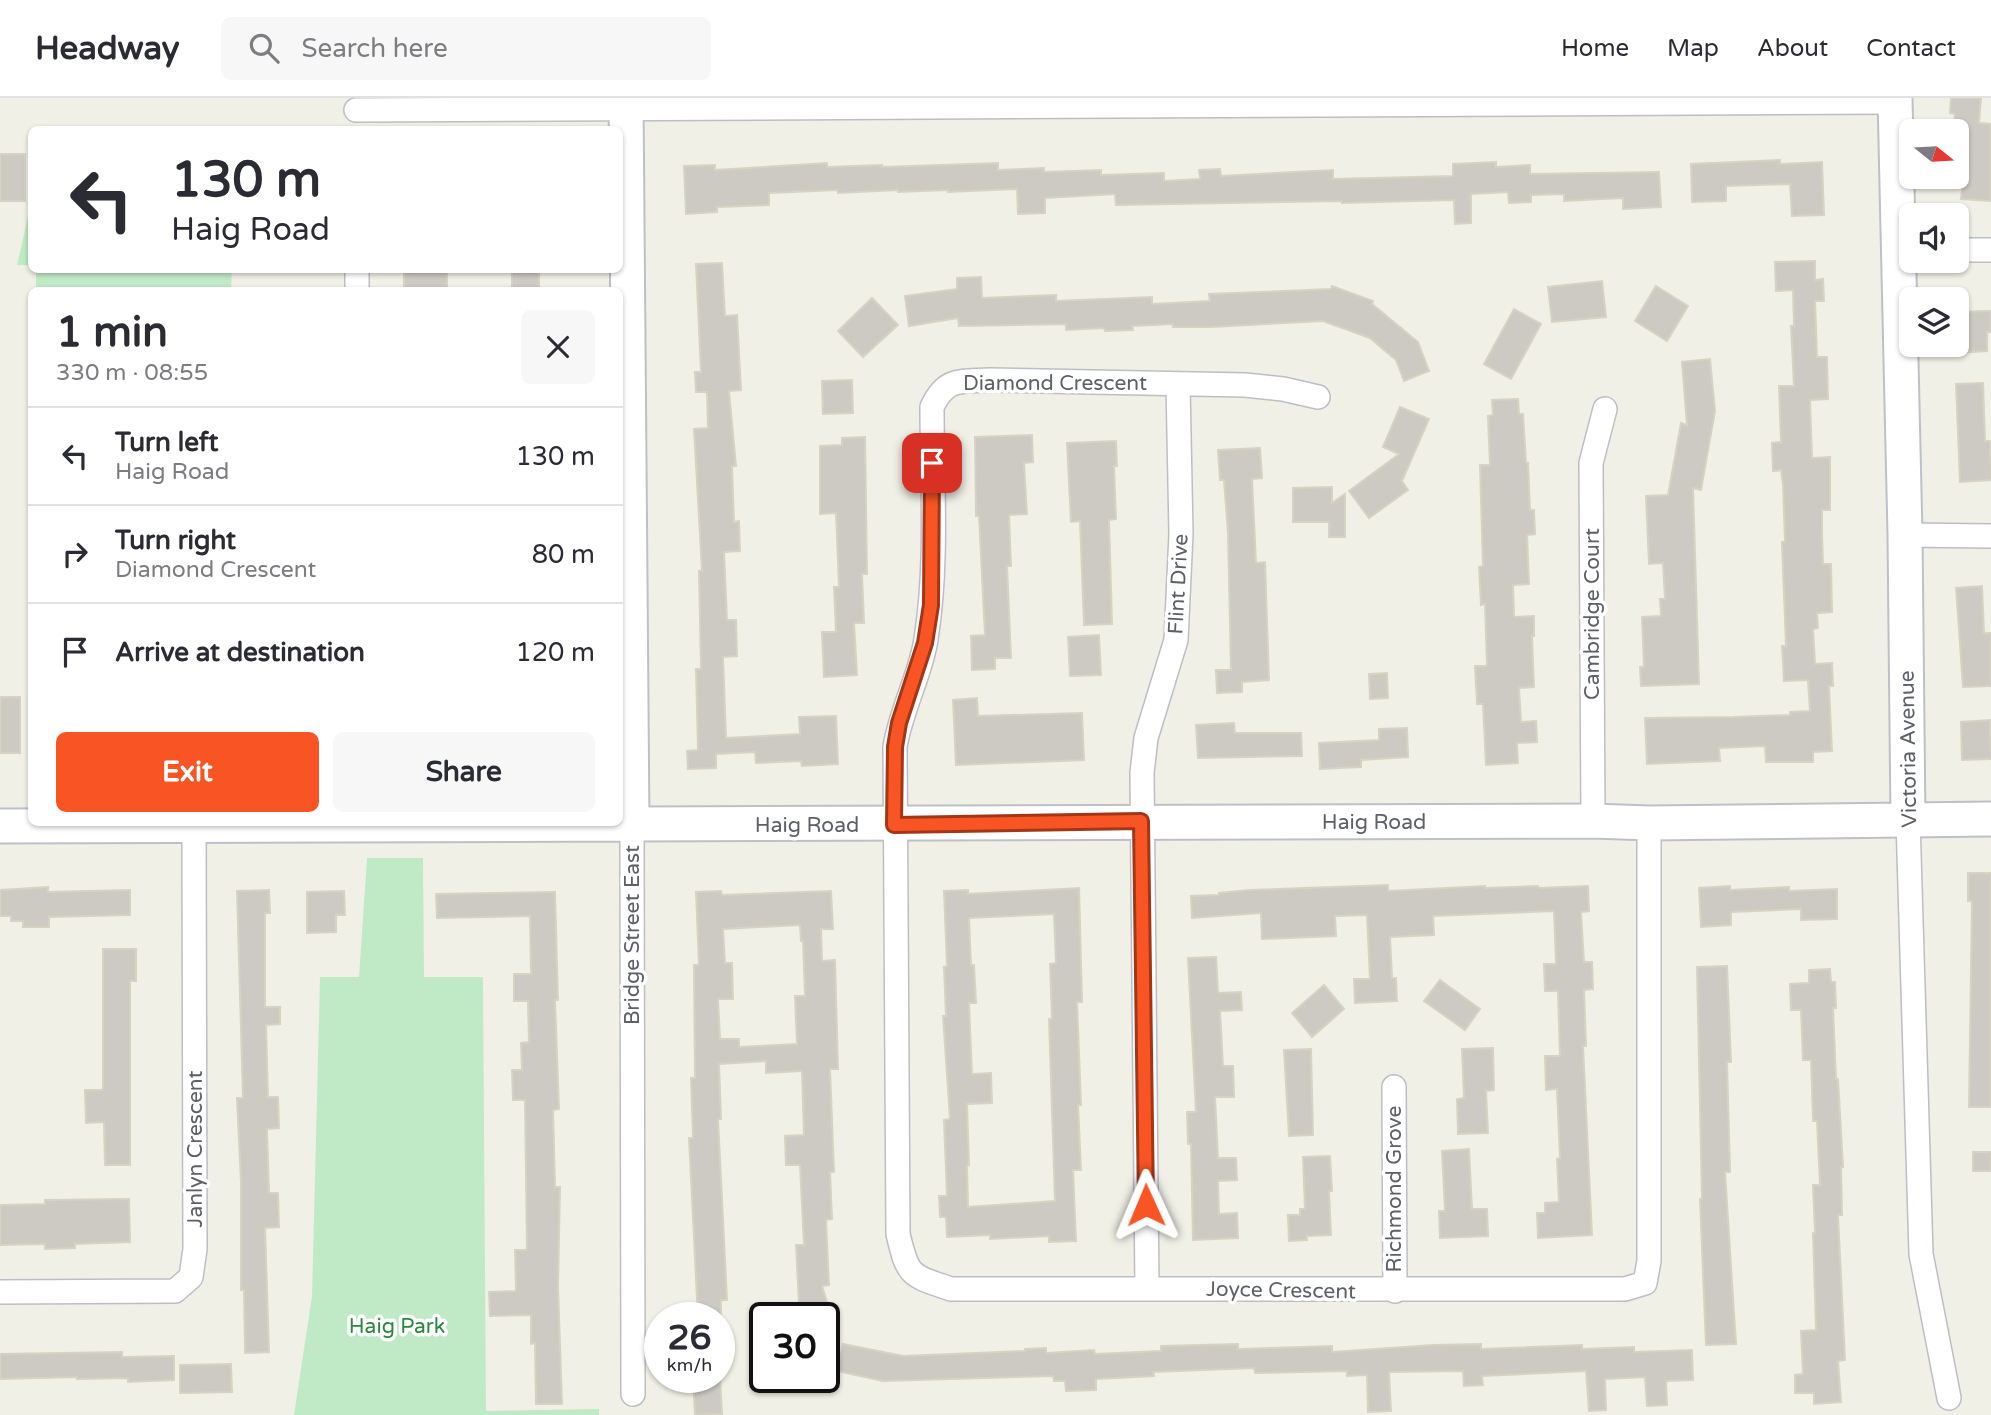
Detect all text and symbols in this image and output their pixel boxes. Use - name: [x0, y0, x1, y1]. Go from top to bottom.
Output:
- search box: [221, 17, 711, 80]
- text: Headway: [35, 29, 179, 68]
- icon: search: [245, 29, 283, 67]
- text: Search here: [301, 33, 448, 64]
- text: Home: [1561, 34, 1629, 63]
- text: Map: [1667, 34, 1719, 63]
- text: About: [1757, 34, 1828, 63]
- text: Contact: [1866, 34, 1956, 63]
- north arrow: [1899, 119, 1969, 189]
- map controls: [1899, 119, 1969, 357]
- text: 130 m: [171, 151, 321, 210]
- icon: left: [56, 154, 147, 245]
- button: sound: [1899, 203, 1969, 273]
- text: Haig Road: [171, 211, 330, 249]
- button: layers: [1899, 287, 1969, 357]
- text: 1 min: [56, 307, 168, 358]
- button: close: [521, 310, 595, 384]
- text: 330 m · 08:55: [56, 359, 208, 387]
- street label: Diamond Crescent: [963, 371, 1147, 396]
- text: Turn left: [115, 427, 218, 458]
- pin: [902, 433, 962, 493]
- icon: left: [56, 437, 94, 475]
- text: 130 m: [515, 441, 595, 472]
- icon: arrive: [913, 444, 951, 482]
- text: Haig Road: [115, 458, 229, 486]
- text: Turn right: [115, 525, 236, 556]
- street label: Cambridge Court: [1580, 528, 1605, 700]
- street label: Flint Drive: [1163, 533, 1194, 635]
- icon: right: [56, 535, 94, 573]
- text: 80 m: [532, 539, 595, 570]
- text: Diamond Crescent: [115, 556, 316, 584]
- icon: arrive: [56, 633, 94, 671]
- text: Arrive at destination: [115, 637, 365, 668]
- text: 120 m: [515, 637, 595, 668]
- street label: Victoria Avenue: [1895, 670, 1922, 828]
- button: Exit: [56, 732, 319, 812]
- button: Share: [333, 732, 595, 812]
- street label: Haig Road: [1322, 810, 1426, 835]
- street label: Haig Road: [755, 813, 859, 838]
- street label: Bridge Street East: [620, 845, 645, 1025]
- street label: Janlyn Crescent: [183, 1071, 208, 1227]
- street label: Richmond Grove: [1382, 1105, 1407, 1272]
- position arrow: [1109, 1168, 1183, 1242]
- street label: Joyce Crescent: [1206, 1277, 1356, 1304]
- speed limit sign: 30: [749, 1302, 840, 1393]
- park label: Haig Park: [349, 1314, 445, 1339]
- text: 26: [668, 1317, 711, 1359]
- text: km/h: [667, 1354, 712, 1376]

